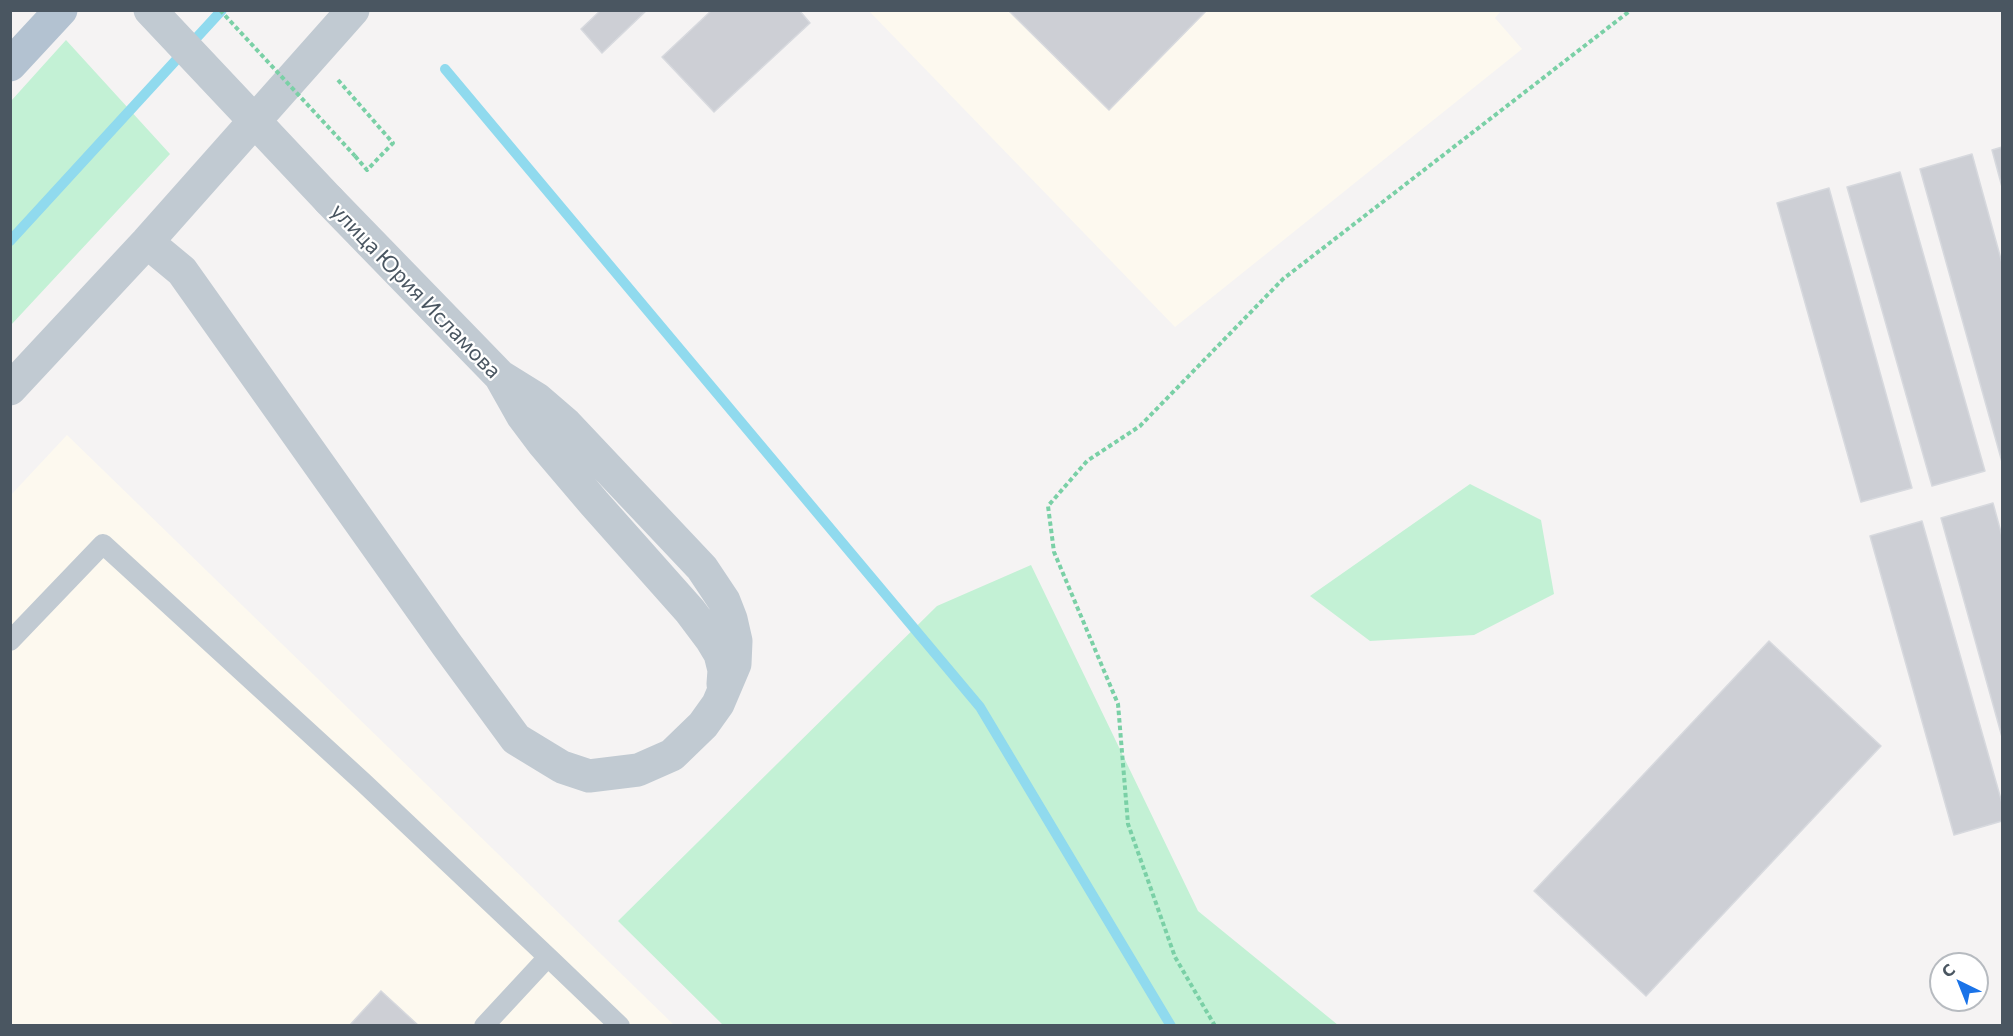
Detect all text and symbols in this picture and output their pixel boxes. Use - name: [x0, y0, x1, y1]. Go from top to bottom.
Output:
- street label: улица Юрия Исламова: [326, 198, 506, 384]
- north arrow: [1929, 952, 1989, 1012]
- text: С: [1937, 959, 1958, 981]

